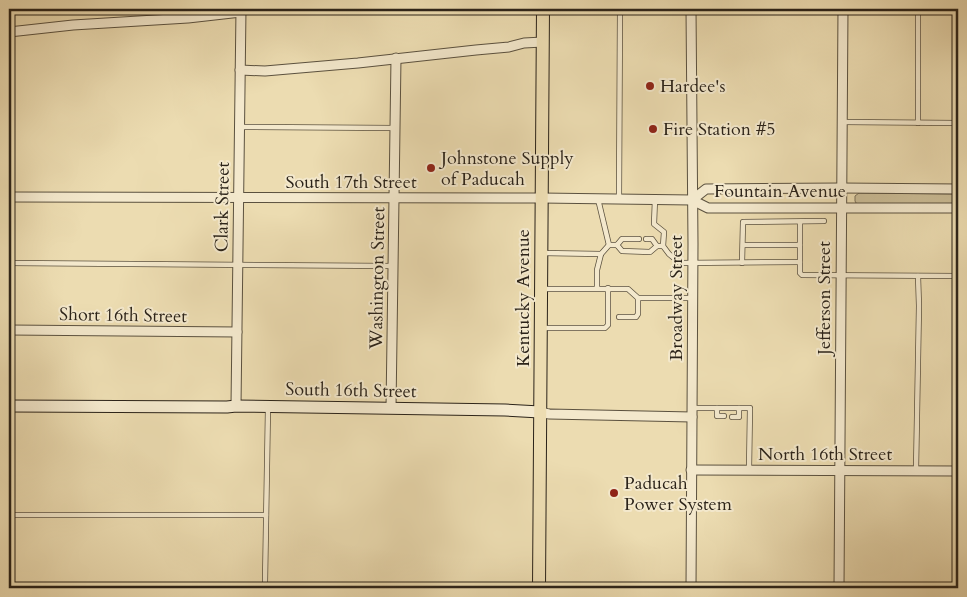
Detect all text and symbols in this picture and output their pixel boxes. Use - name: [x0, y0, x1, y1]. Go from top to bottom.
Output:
- place label: Hardee's: [660, 74, 725, 99]
- marker: Hardee's: [644, 80, 656, 92]
- place label: Fire Station #5: [663, 117, 776, 142]
- marker: Fire Station #5: [647, 123, 659, 135]
- place label: Johnstone Supply of Paducah: [438, 146, 574, 192]
- street label: Clark Street: [209, 161, 236, 252]
- marker: Johnstone Supply of Paducah: [425, 162, 437, 174]
- street label: South 17th Street: [285, 170, 417, 195]
- street label: Fountain Avenue: [714, 179, 846, 204]
- street label: Washington Street: [364, 206, 391, 351]
- street label: Kentucky Avenue: [511, 229, 536, 367]
- street label: Broadway Street: [664, 235, 689, 361]
- street label: Jefferson Street: [812, 241, 837, 358]
- street label: Short 16th Street: [59, 302, 187, 329]
- street label: South 16th Street: [285, 377, 417, 404]
- street label: North 16th Street: [758, 442, 892, 467]
- place label: Paducah Power System: [624, 471, 733, 517]
- marker: Paducah Power System: [608, 487, 620, 499]

